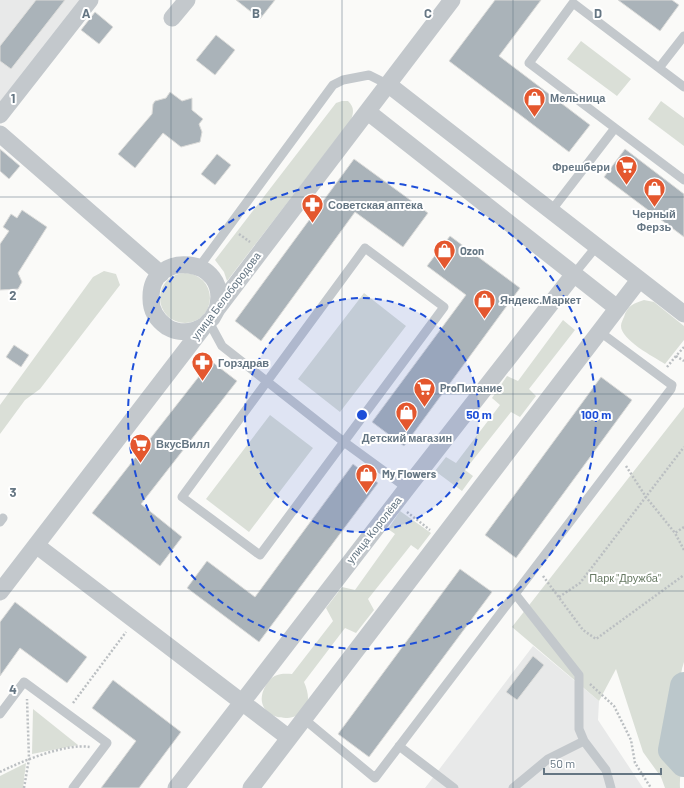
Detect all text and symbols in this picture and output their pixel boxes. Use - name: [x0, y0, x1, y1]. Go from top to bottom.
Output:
- text: A: [82, 5, 91, 21]
- text: B: [252, 5, 260, 21]
- text: C: [424, 5, 432, 21]
- text: D: [594, 5, 602, 21]
- shop icon: Мельница: [522, 85, 548, 118]
- text: 1: [11, 90, 15, 106]
- place label: Мельница: [550, 91, 606, 104]
- supermarket icon: Фрешбери: [613, 154, 639, 187]
- place label: Фрешбери: [552, 160, 610, 173]
- shop icon: Черный Ферзь: [641, 175, 667, 208]
- pharmacy icon: Советская аптека: [299, 192, 325, 225]
- place label: Советская аптека: [328, 198, 424, 211]
- place label: Черный Ферзь: [632, 207, 676, 233]
- shop icon: Ozon: [431, 238, 457, 271]
- place label: Ozon: [460, 244, 484, 257]
- street label: улица Белобородова: [188, 248, 263, 342]
- text: 2: [9, 287, 17, 303]
- shop icon: Яндекс.Маркет: [472, 287, 498, 320]
- place label: Яндекс.Маркет: [500, 293, 582, 306]
- pharmacy icon: Горздрав: [189, 350, 215, 383]
- place label: Горздрав: [218, 356, 269, 369]
- supermarket icon: ProПитание: [411, 375, 437, 408]
- place label: ProПитание: [440, 381, 502, 394]
- shop icon: Детский магазин: [394, 399, 420, 432]
- text: 50 m: [466, 407, 492, 421]
- text: 100 m: [581, 407, 611, 421]
- centre of rings: [355, 408, 369, 422]
- supermarket icon: ВкусВилл: [127, 431, 153, 464]
- place label: Детский магазин: [362, 431, 452, 444]
- place label: ВкусВилл: [156, 437, 210, 450]
- shop icon: My Flowers: [353, 461, 379, 494]
- place label: My Flowers: [382, 467, 437, 480]
- text: 3: [9, 484, 17, 500]
- street label: улица Королёва: [343, 493, 404, 566]
- park label: Парк "Дружба": [589, 571, 661, 584]
- text: 4: [9, 681, 17, 697]
- scale bar: [544, 750, 661, 776]
- text: 50 m: [550, 756, 575, 770]

